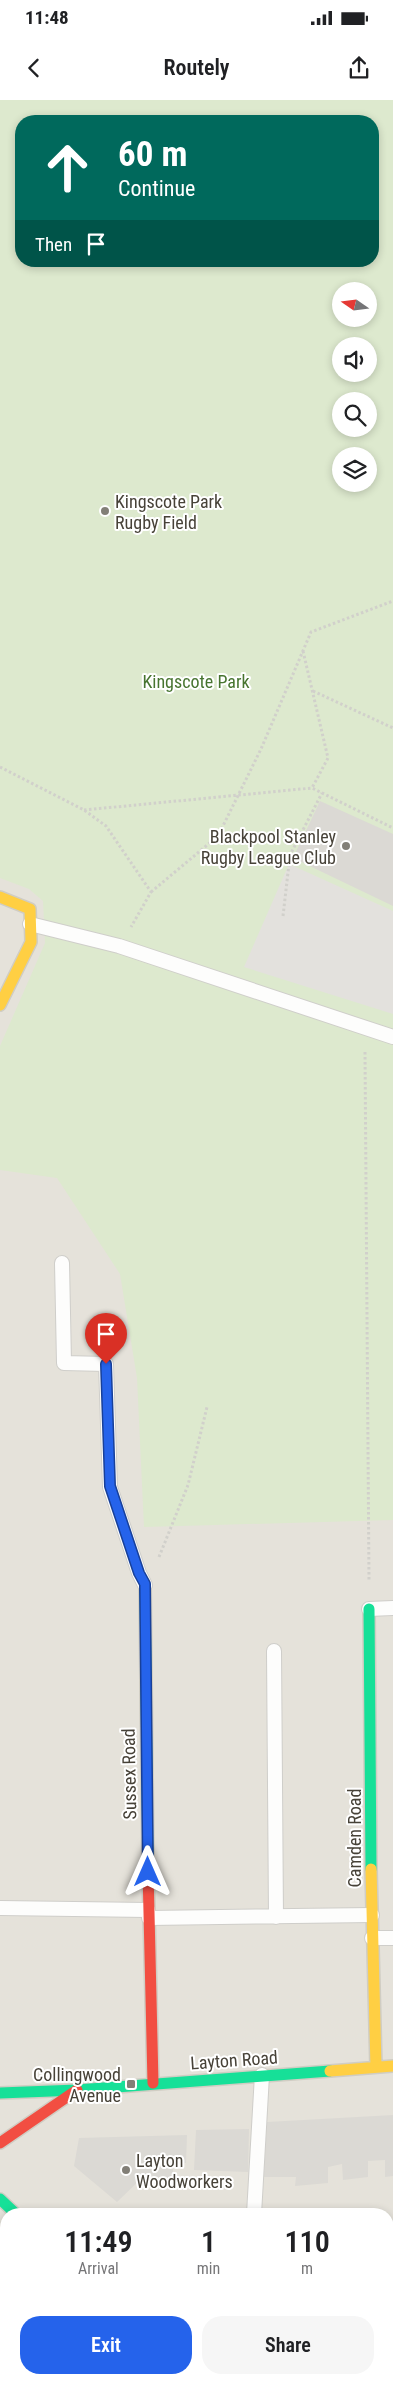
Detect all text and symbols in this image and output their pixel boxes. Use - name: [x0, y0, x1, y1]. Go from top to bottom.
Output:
- text: 11:48: [25, 6, 69, 29]
- icon: back: [20, 54, 48, 82]
- icon: share: [345, 54, 373, 82]
- text: Routely: [163, 55, 230, 80]
- text: 60 m: [118, 134, 187, 175]
- icon: ahead: [35, 135, 100, 200]
- text: Continue: [118, 176, 195, 201]
- icon: arrive: [82, 230, 110, 258]
- text: Then: [35, 233, 72, 256]
- north arrow: [332, 282, 378, 328]
- map controls: [332, 282, 377, 492]
- button: sound: [332, 337, 377, 382]
- button: search: [332, 392, 377, 437]
- button: layers: [332, 447, 377, 492]
- place label: Kingscote Park Rugby Field: [115, 491, 222, 533]
- marker: Kingscote Park Rugby Field: [99, 505, 111, 517]
- park label: Kingscote Park: [142, 671, 250, 692]
- place label: Blackpool Stanley Rugby League Club: [201, 826, 336, 868]
- marker: Blackpool Stanley Rugby League Club: [340, 840, 352, 852]
- pin: [85, 1313, 127, 1364]
- icon: arrive: [92, 1320, 120, 1348]
- street label: Sussex Road: [118, 1728, 140, 1820]
- street label: Camden Road: [344, 1789, 365, 1887]
- position arrow: [121, 1845, 173, 1897]
- street label: Layton Road: [190, 2046, 278, 2074]
- place label: Collingwood Avenue: [33, 2064, 121, 2106]
- marker: Collingwood Avenue: [125, 2078, 137, 2090]
- place label: Layton Woodworkers: [136, 2150, 233, 2192]
- marker: Layton Woodworkers: [120, 2164, 132, 2176]
- text: 11:49: [64, 2224, 133, 2259]
- text: 1: [201, 2224, 216, 2259]
- text: 110: [284, 2224, 330, 2259]
- text: Arrival: [78, 2259, 119, 2278]
- text: min: [197, 2259, 220, 2278]
- text: m: [301, 2259, 313, 2278]
- button: Exit: [20, 2316, 192, 2374]
- button: Share: [202, 2316, 374, 2374]

